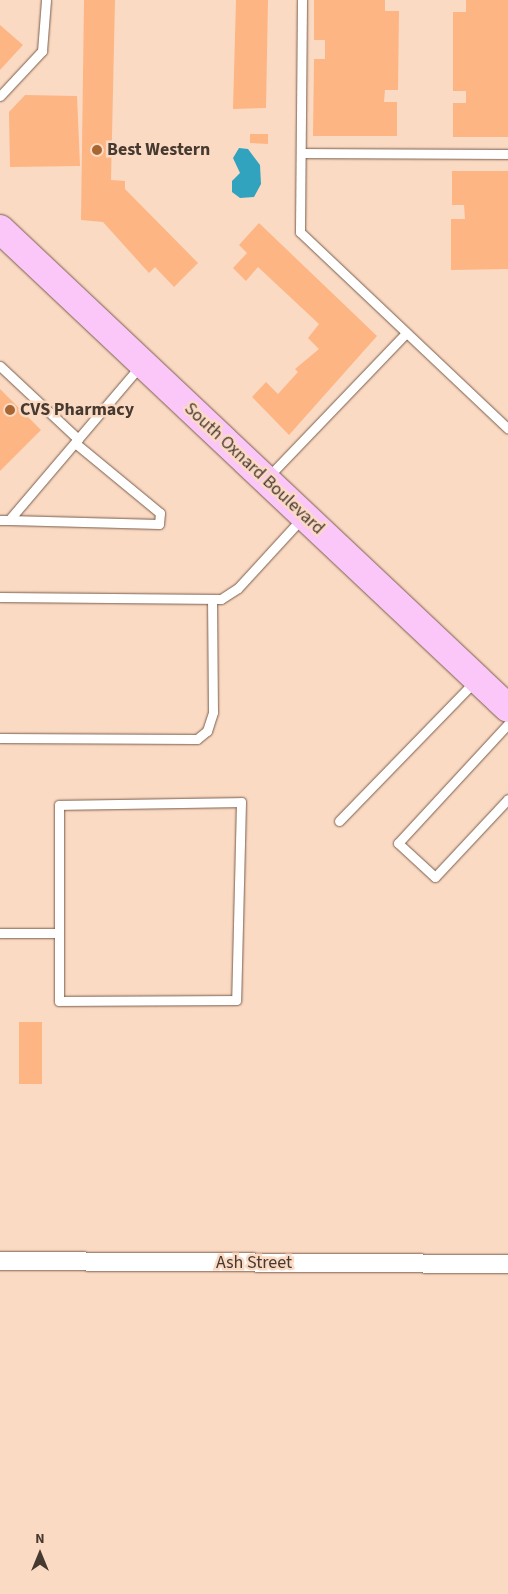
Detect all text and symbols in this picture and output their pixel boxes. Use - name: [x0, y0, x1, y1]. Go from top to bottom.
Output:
- place label: Best Western: [107, 139, 210, 161]
- marker: Best Western: [91, 144, 103, 156]
- street label: South Oxnard Boulevard: [179, 398, 329, 540]
- place label: CVS Pharmacy: [20, 399, 134, 421]
- marker: CVS Pharmacy: [4, 404, 16, 416]
- street label: Ash Street: [216, 1252, 292, 1274]
- north arrow: [15, 1529, 65, 1579]
- text: N: [35, 1529, 45, 1549]

